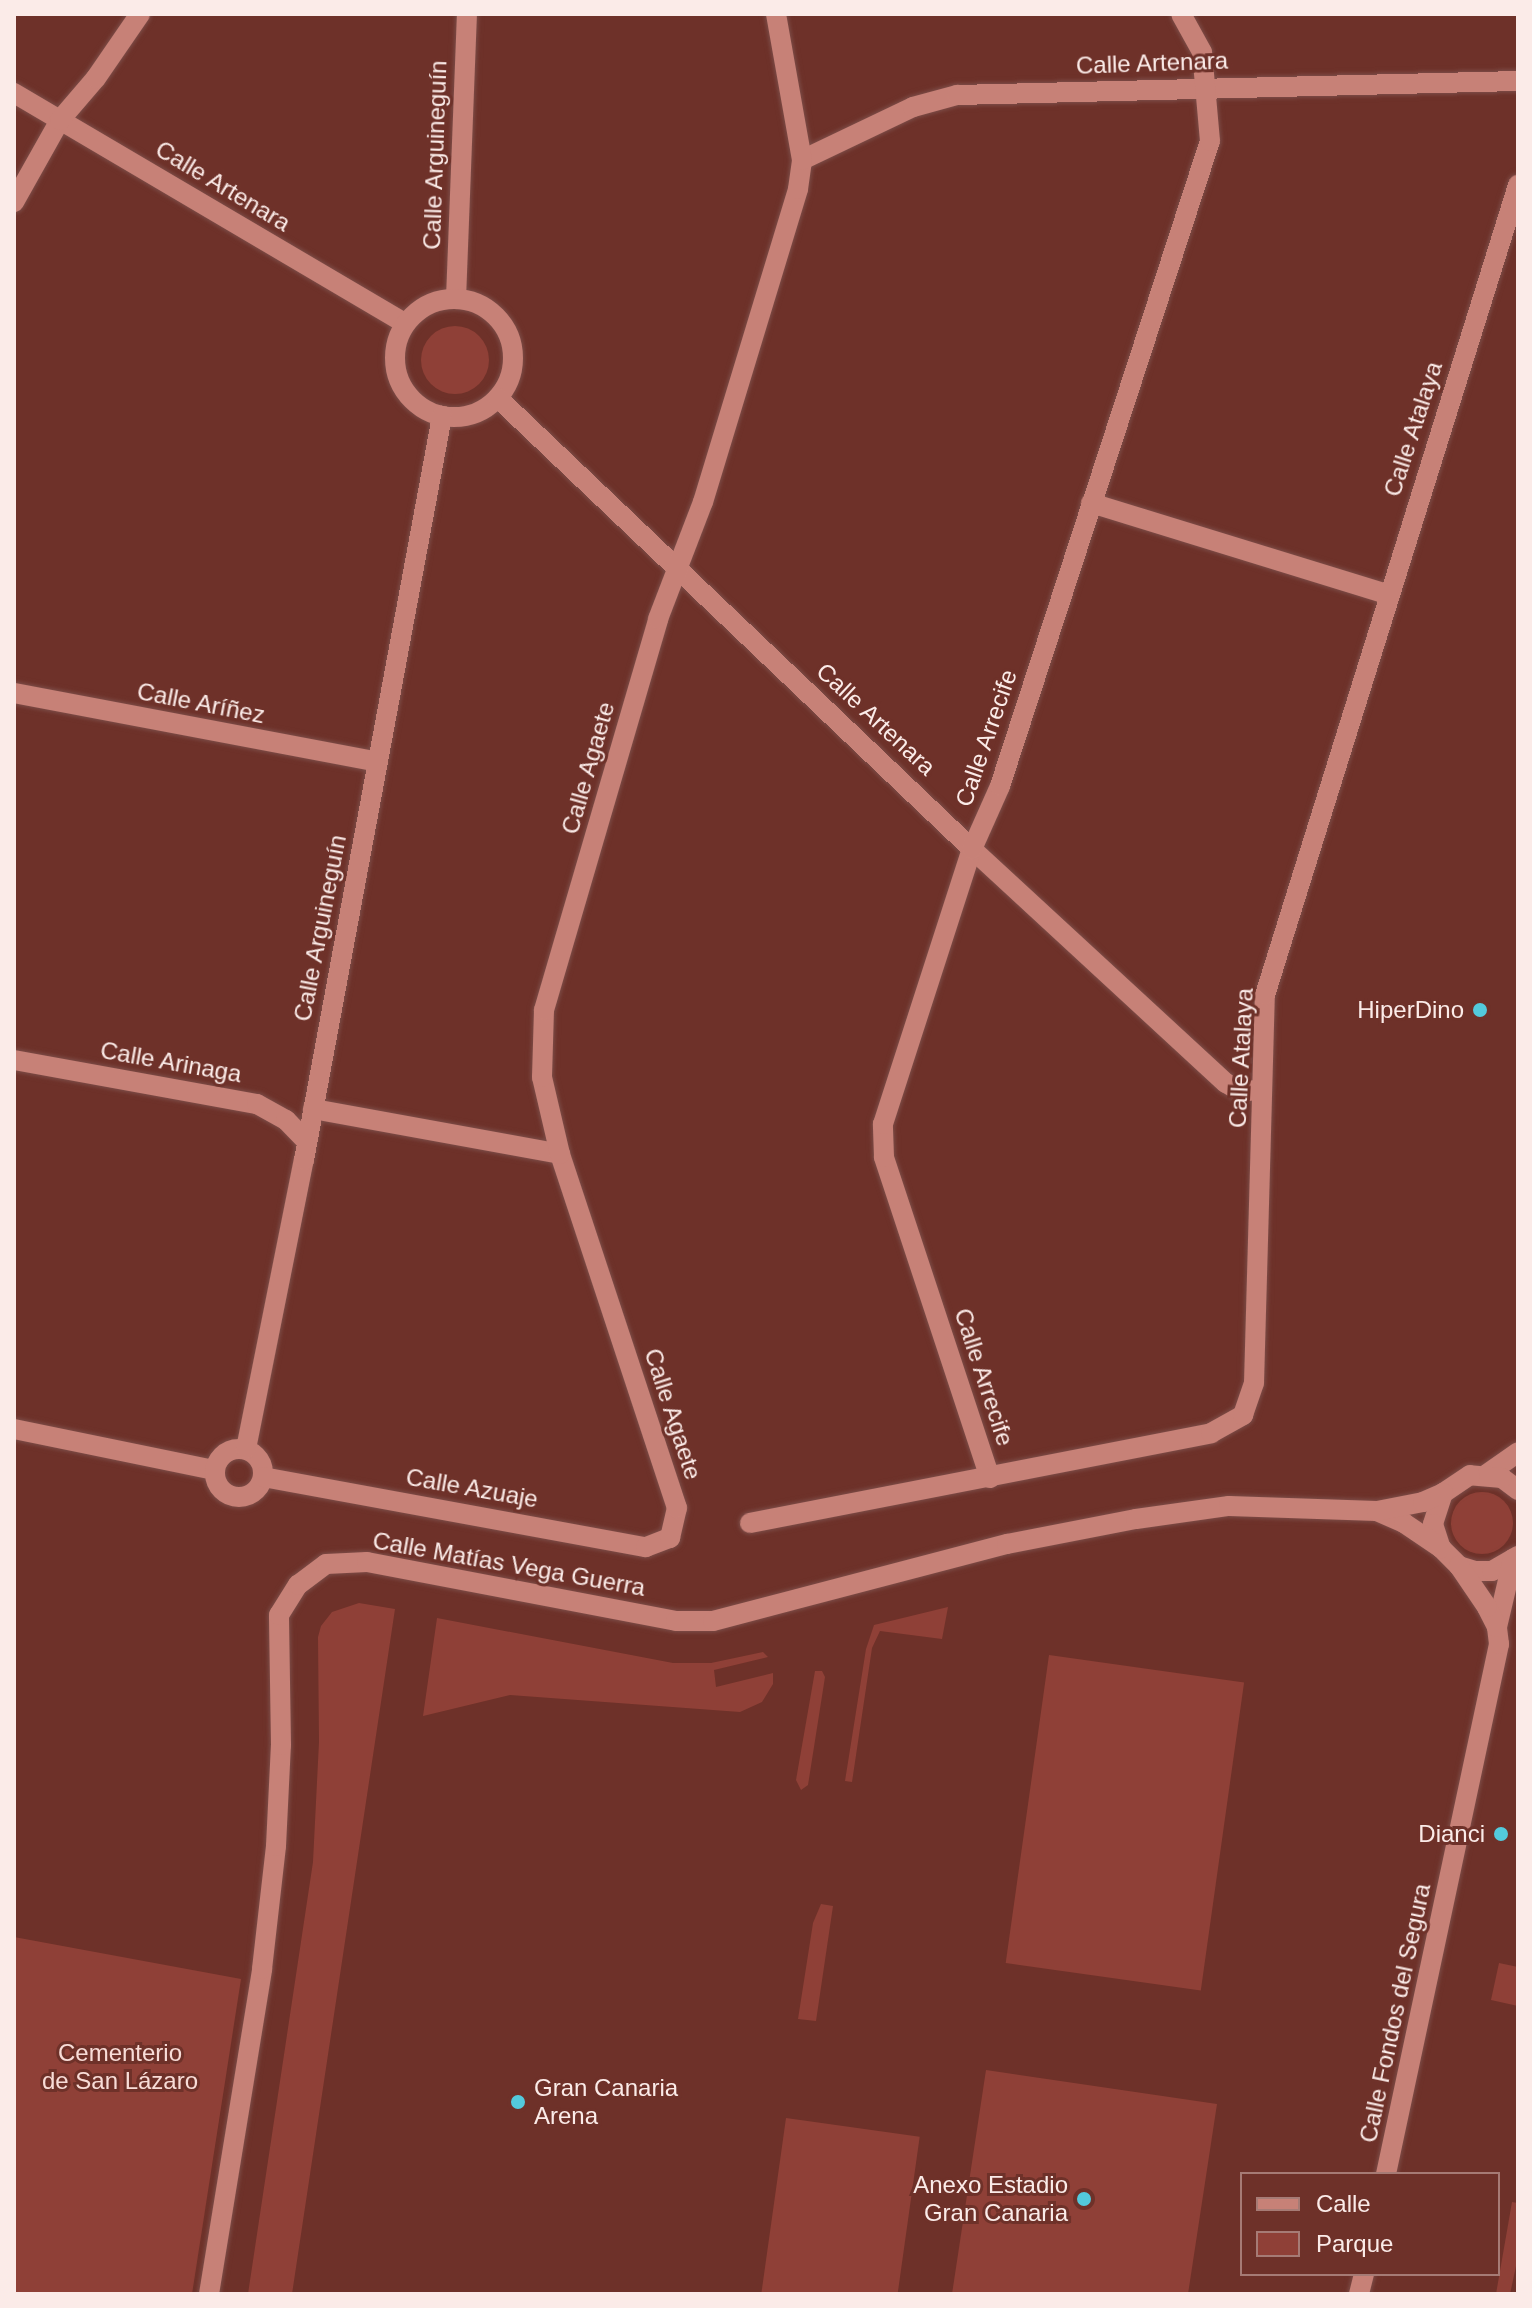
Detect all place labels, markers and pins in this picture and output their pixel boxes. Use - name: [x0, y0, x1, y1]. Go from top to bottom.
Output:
- place label: HiperDino: [1357, 996, 1464, 1024]
- marker: HiperDino: [1471, 1001, 1489, 1019]
- place label: Dianci: [1418, 1820, 1485, 1848]
- marker: Dianci: [1492, 1825, 1510, 1843]
- place label: Gran Canaria Arena: [534, 2074, 678, 2130]
- marker: Gran Canaria Arena: [509, 2093, 527, 2111]
- place label: Anexo Estadio Gran Canaria: [913, 2171, 1068, 2227]
- marker: Anexo Estadio Gran Canaria: [1075, 2190, 1093, 2208]

